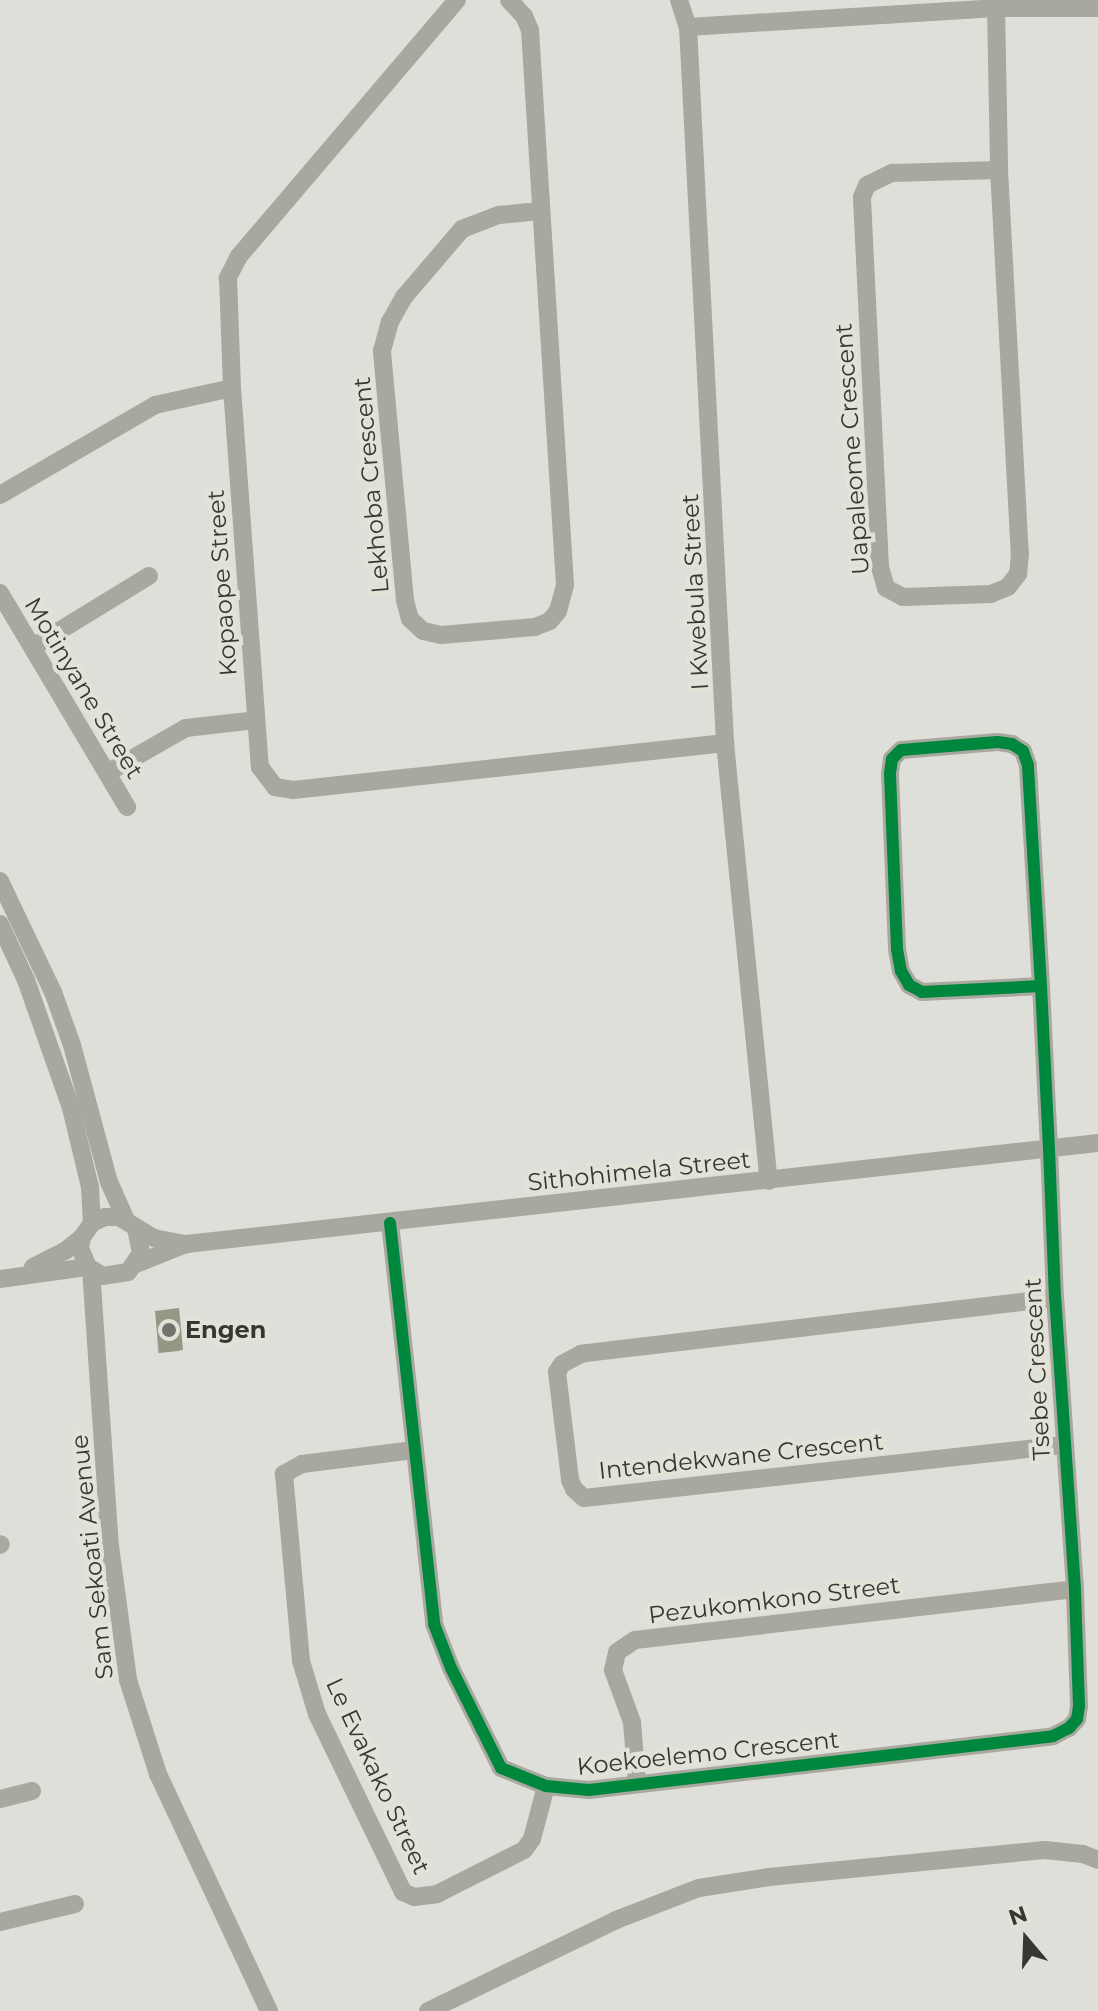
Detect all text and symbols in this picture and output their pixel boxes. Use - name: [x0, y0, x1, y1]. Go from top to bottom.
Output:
- street label: Uapaleome Crescent: [829, 322, 875, 576]
- street label: Lekhoba Crescent: [347, 376, 395, 594]
- street label: Kopaope Street: [201, 489, 243, 677]
- street label: I Kwebula Street: [675, 493, 715, 691]
- street label: Motinyane Street: [19, 592, 149, 784]
- street label: Sithohimela Street: [526, 1145, 752, 1197]
- street label: Tsebe Crescent: [1018, 1277, 1056, 1461]
- place label: Engen: [185, 1316, 266, 1344]
- marker: Engen: [160, 1321, 178, 1339]
- street label: Intendekwane Crescent: [597, 1427, 885, 1485]
- street label: Sam Sekoati Avenue: [65, 1433, 119, 1681]
- street label: Pezukomkono Street: [647, 1570, 901, 1630]
- street label: Le Evakako Street: [320, 1673, 436, 1879]
- street label: Koekoelemo Crescent: [575, 1725, 841, 1781]
- north arrow: [986, 1899, 1066, 1979]
- text: N: [1005, 1900, 1031, 1931]

